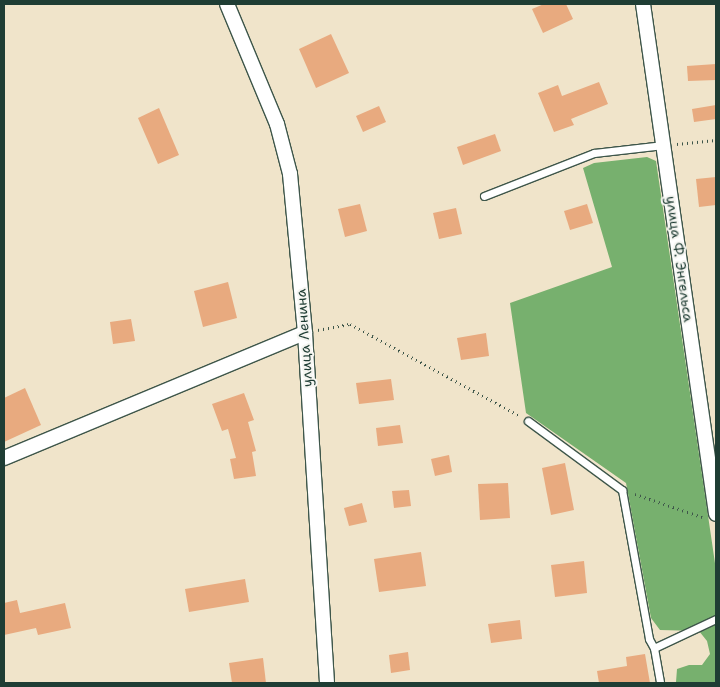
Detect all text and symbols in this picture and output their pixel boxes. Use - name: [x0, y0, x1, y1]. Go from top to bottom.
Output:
- street label: улица Ф. Энгельса: [663, 195, 697, 323]
- street label: улица Ленина: [292, 288, 316, 388]

